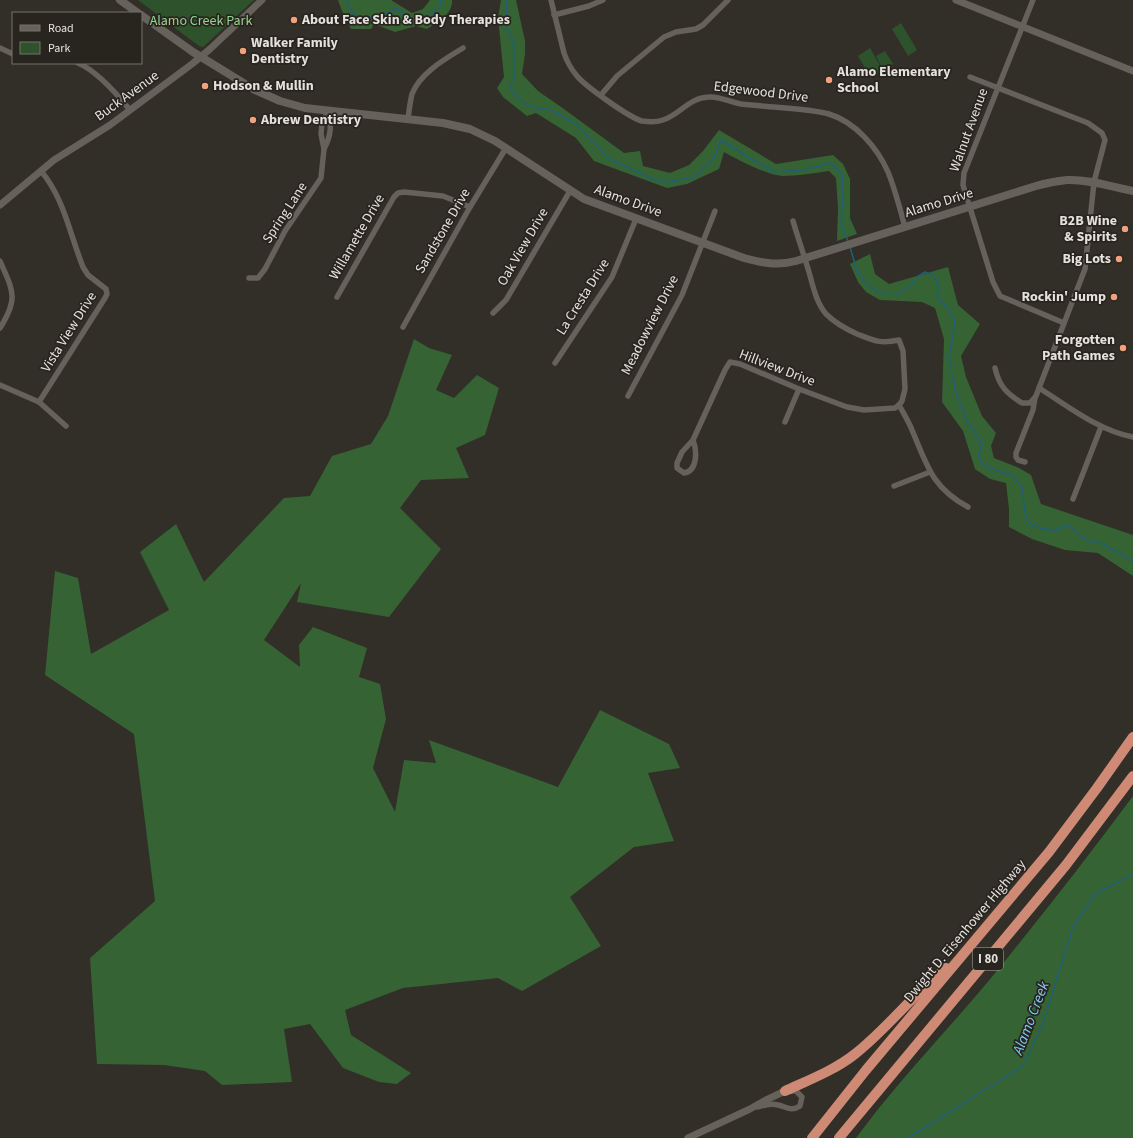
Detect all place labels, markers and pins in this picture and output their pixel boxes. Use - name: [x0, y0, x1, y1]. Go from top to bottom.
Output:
- place label: About Face Skin & Body Therapies: [301, 10, 510, 30]
- marker: About Face Skin & Body Therapies: [289, 15, 299, 25]
- place label: Walker Family Dentistry: [251, 33, 339, 69]
- marker: Walker Family Dentistry: [238, 46, 248, 56]
- place label: Alamo Elementary School: [836, 62, 951, 98]
- marker: Alamo Elementary School: [824, 75, 834, 85]
- place label: Hodson & Mullin: [213, 76, 314, 96]
- marker: Hodson & Mullin: [200, 81, 210, 91]
- place label: Abrew Dentistry: [260, 110, 362, 130]
- marker: Abrew Dentistry: [248, 115, 258, 125]
- place label: B2B Wine & Spirits: [1059, 211, 1117, 247]
- marker: B2B Wine & Spirits: [1120, 224, 1130, 234]
- place label: Big Lots: [1063, 249, 1111, 269]
- marker: Big Lots: [1114, 254, 1124, 264]
- place label: Rockin' Jump: [1022, 287, 1106, 307]
- marker: Rockin' Jump: [1109, 292, 1119, 302]
- place label: Forgotten Path Games: [1042, 330, 1115, 366]
- marker: Forgotten Path Games: [1118, 343, 1128, 353]

